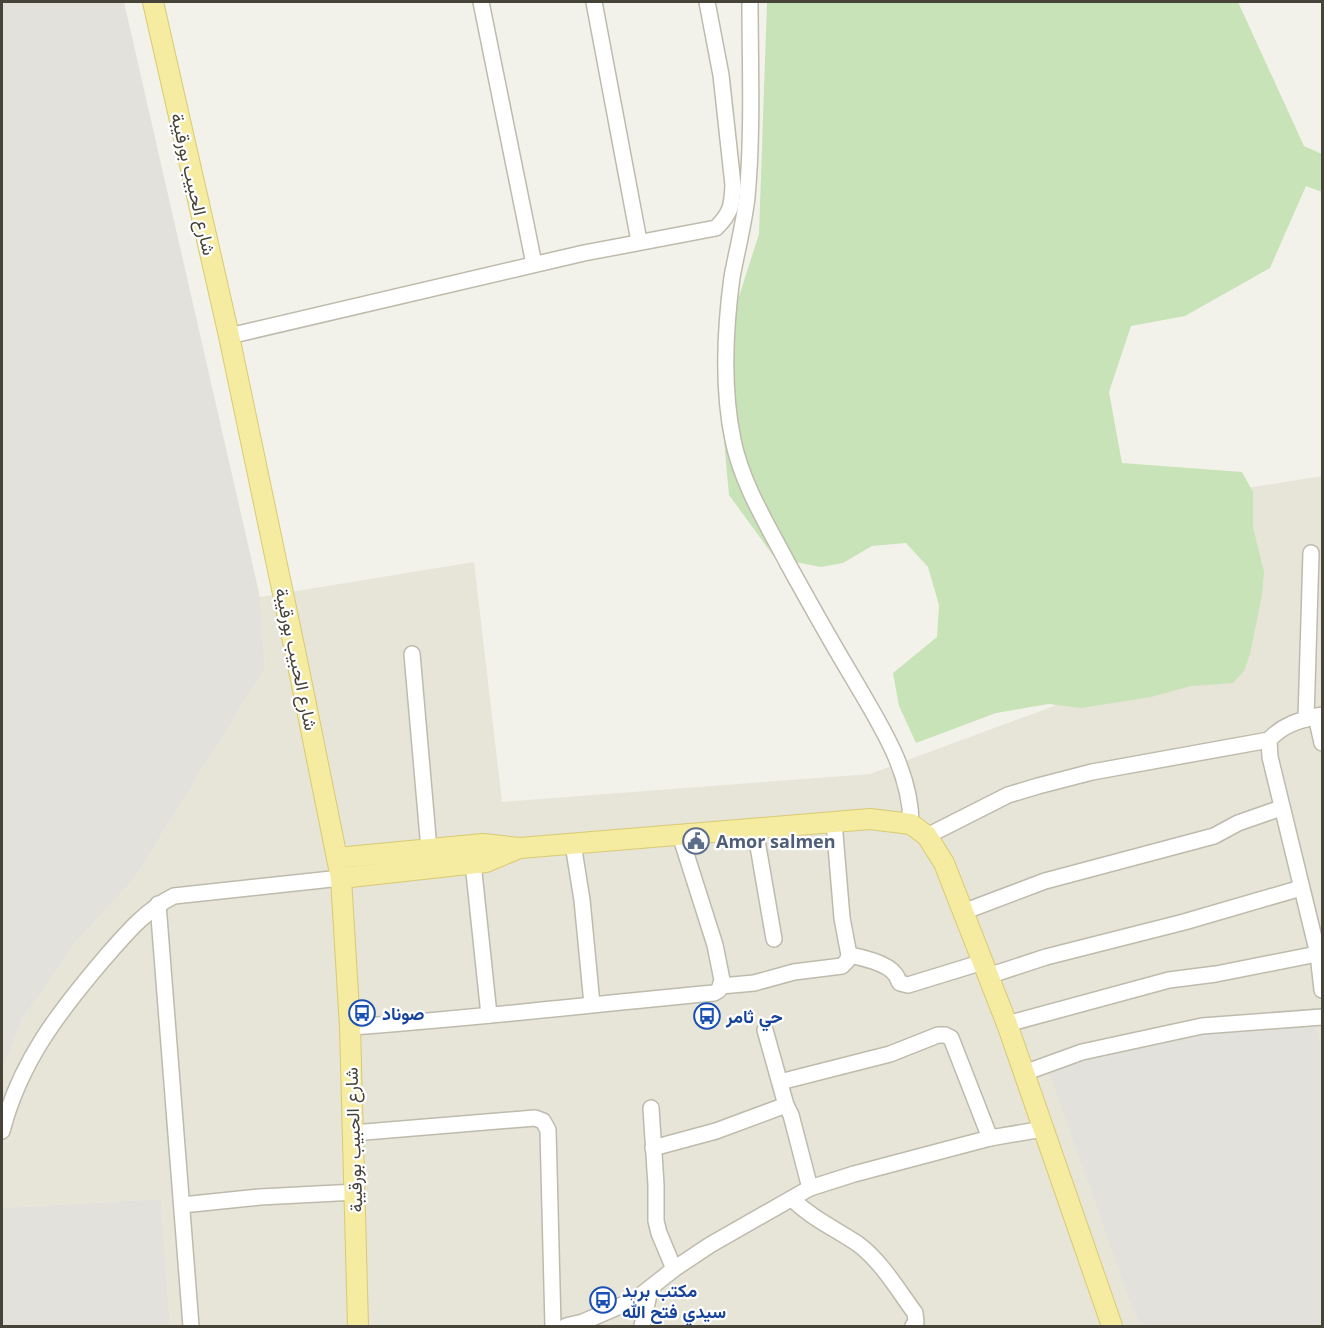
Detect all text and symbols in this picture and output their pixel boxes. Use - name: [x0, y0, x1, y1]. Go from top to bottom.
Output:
- street label: شارع الحبيب بورقيبة: [165, 111, 222, 258]
- street label: شارع الحبيب بورقيبة: [269, 585, 324, 733]
- public building icon: Amor salmen: [681, 826, 711, 856]
- place label: Amor salmen: [716, 829, 836, 853]
- bus stop icon: صوناد: [347, 998, 377, 1028]
- place label: صوناد: [382, 1001, 425, 1025]
- bus stop icon: حي ثامر: [692, 1001, 722, 1031]
- place label: حي ثامر: [725, 1004, 783, 1032]
- street label: شارع الحبيب بورقيبة: [338, 1067, 369, 1213]
- place label: مكتب بريد سيدي فتح الله: [622, 1278, 726, 1327]
- bus stop icon: مكتب بريد سيدي فتح الله: [588, 1285, 618, 1315]

